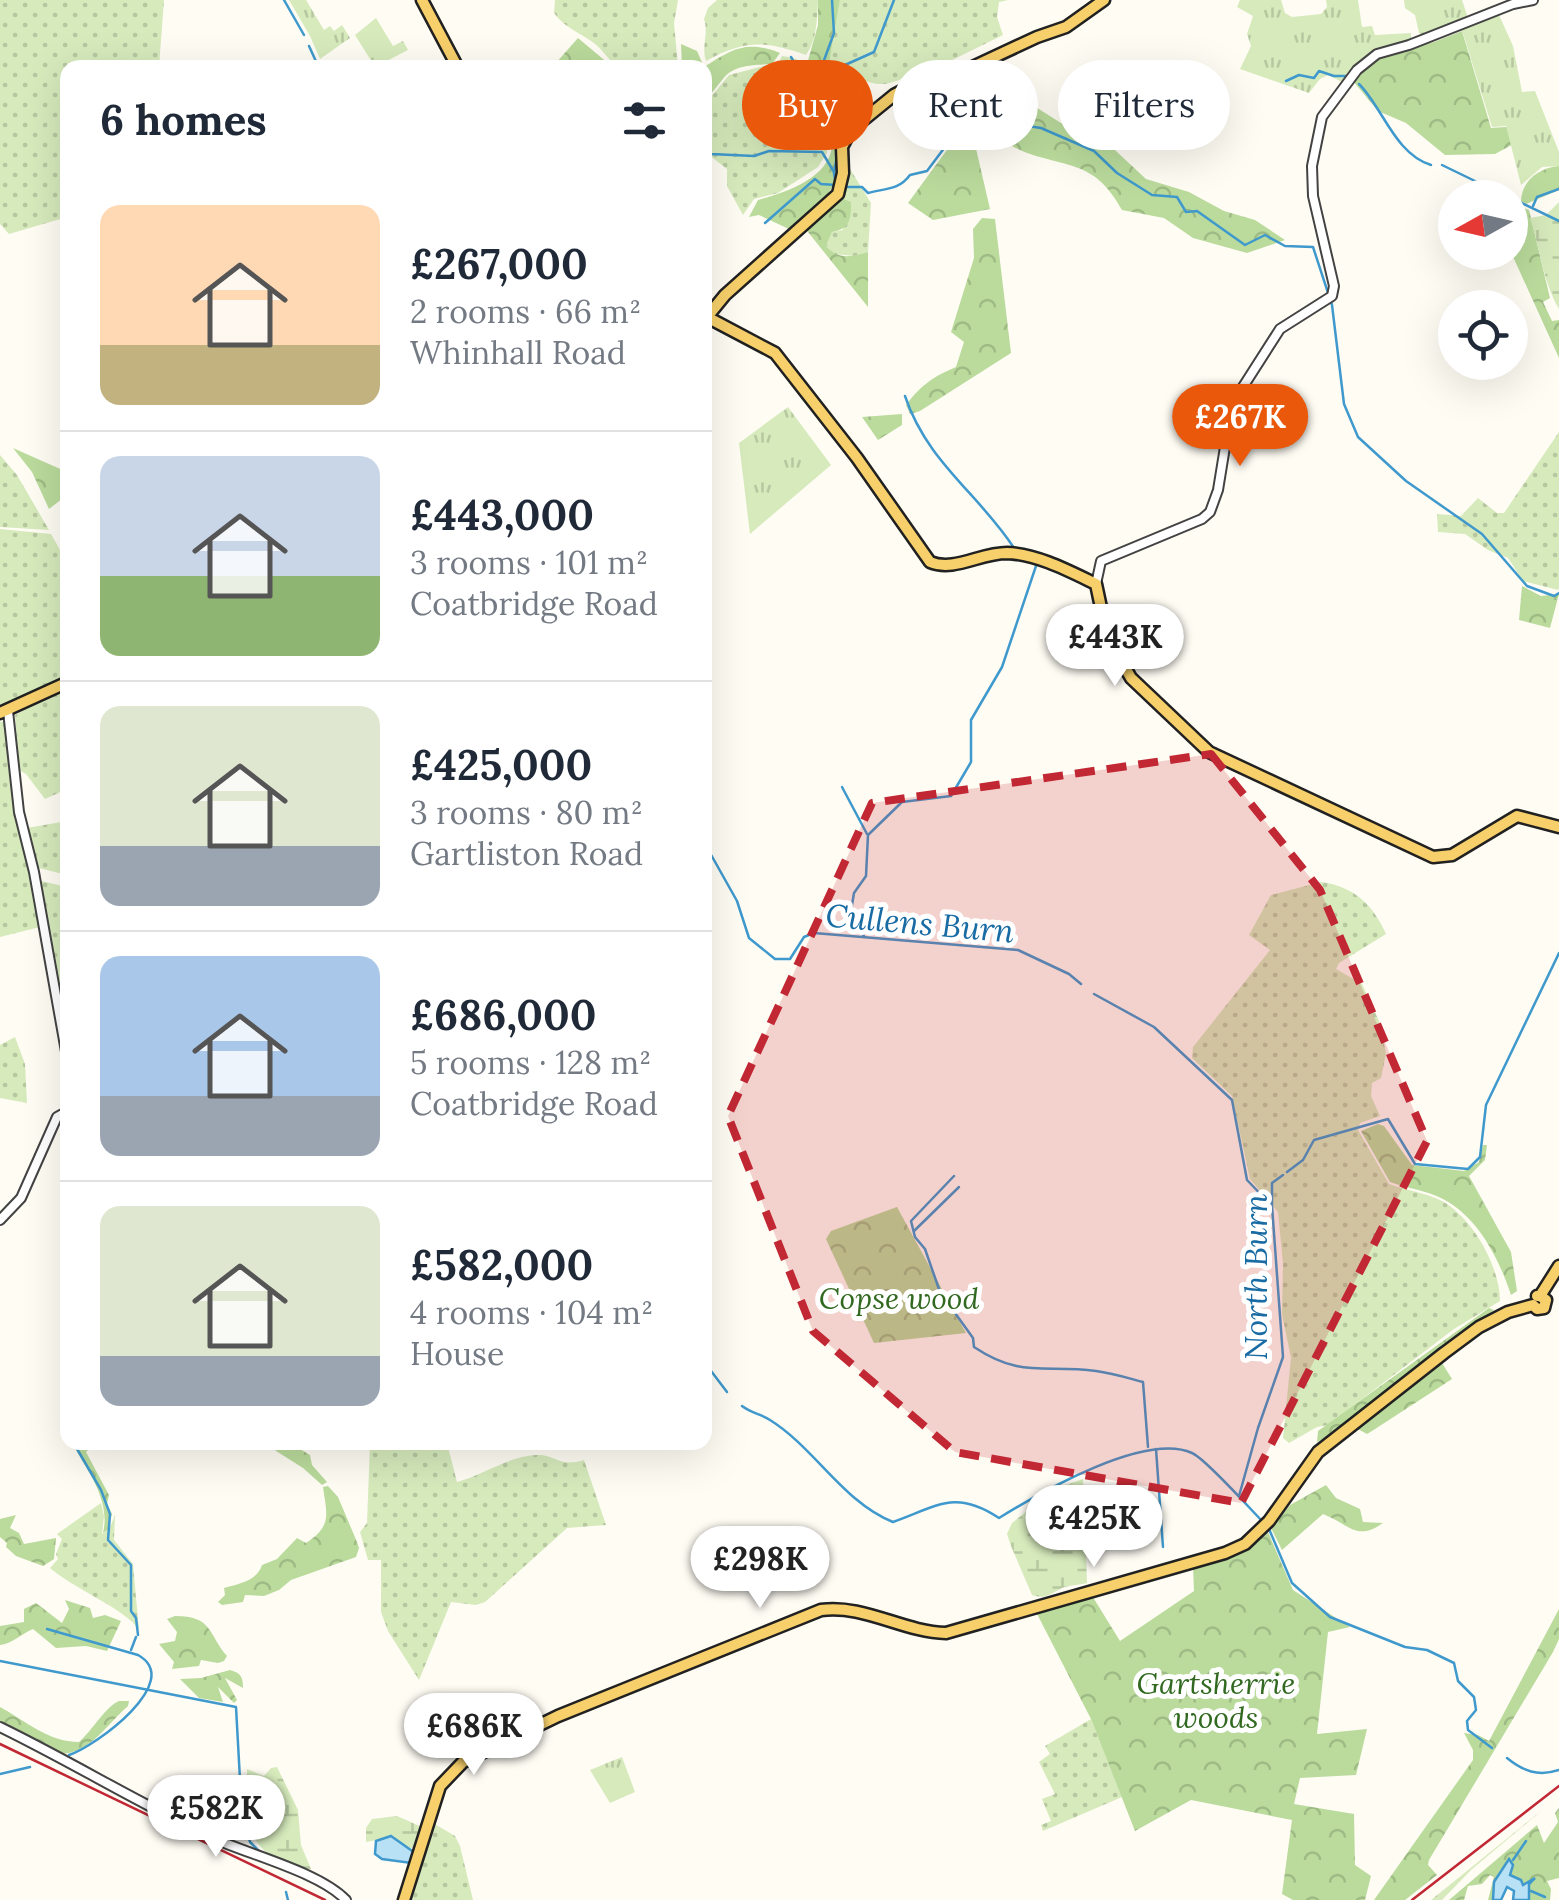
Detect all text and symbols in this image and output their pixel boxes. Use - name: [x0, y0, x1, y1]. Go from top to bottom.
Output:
- chip: Buy: [742, 60, 873, 150]
- chip: Rent: [893, 60, 1038, 150]
- chip: Filters: [1058, 60, 1230, 150]
- text: 6 homes: [100, 93, 267, 147]
- icon: filters: [617, 93, 672, 148]
- north arrow: [1438, 180, 1528, 270]
- map controls: [1438, 180, 1528, 380]
- text: £267,000: [410, 237, 588, 291]
- icon: home: [180, 245, 300, 365]
- button: locate: [1438, 290, 1528, 380]
- text: 2 rooms · 66 m²: [410, 291, 641, 332]
- text: Whinhall Road: [410, 332, 626, 373]
- pin: £267K: [1170, 384, 1310, 469]
- text: £267K: [1194, 396, 1286, 437]
- text: £443,000: [410, 488, 594, 542]
- icon: home: [180, 496, 300, 616]
- text: 3 rooms · 101 m²: [410, 542, 648, 583]
- text: Coatbridge Road: [410, 583, 658, 624]
- pin: £443K: [1045, 604, 1185, 689]
- text: £443K: [1068, 616, 1162, 657]
- text: £425,000: [410, 738, 592, 792]
- icon: home: [180, 746, 300, 866]
- text: 3 rooms · 80 m²: [410, 792, 643, 833]
- text: Gartliston Road: [410, 833, 643, 874]
- water label: Cullens Burn: [824, 894, 1016, 952]
- text: £686,000: [410, 988, 596, 1042]
- icon: home: [180, 996, 300, 1116]
- text: 5 rooms · 128 m²: [410, 1042, 651, 1083]
- text: Coatbridge Road: [410, 1083, 658, 1124]
- water label: North Burn: [1235, 1193, 1276, 1360]
- text: £582,000: [410, 1238, 593, 1292]
- icon: home: [180, 1246, 300, 1366]
- park label: Copse wood: [819, 1279, 980, 1317]
- text: 4 rooms · 104 m²: [410, 1292, 653, 1333]
- text: House: [410, 1333, 504, 1374]
- pin: £425K: [1024, 1485, 1164, 1570]
- text: £425K: [1048, 1497, 1140, 1538]
- pin: £298K: [690, 1526, 830, 1611]
- text: £298K: [713, 1538, 807, 1579]
- park label: Gartsherrie woods: [1136, 1664, 1296, 1736]
- pin: £686K: [404, 1693, 544, 1778]
- text: £686K: [426, 1705, 522, 1746]
- pin: £582K: [146, 1775, 286, 1860]
- text: £582K: [169, 1787, 263, 1828]

